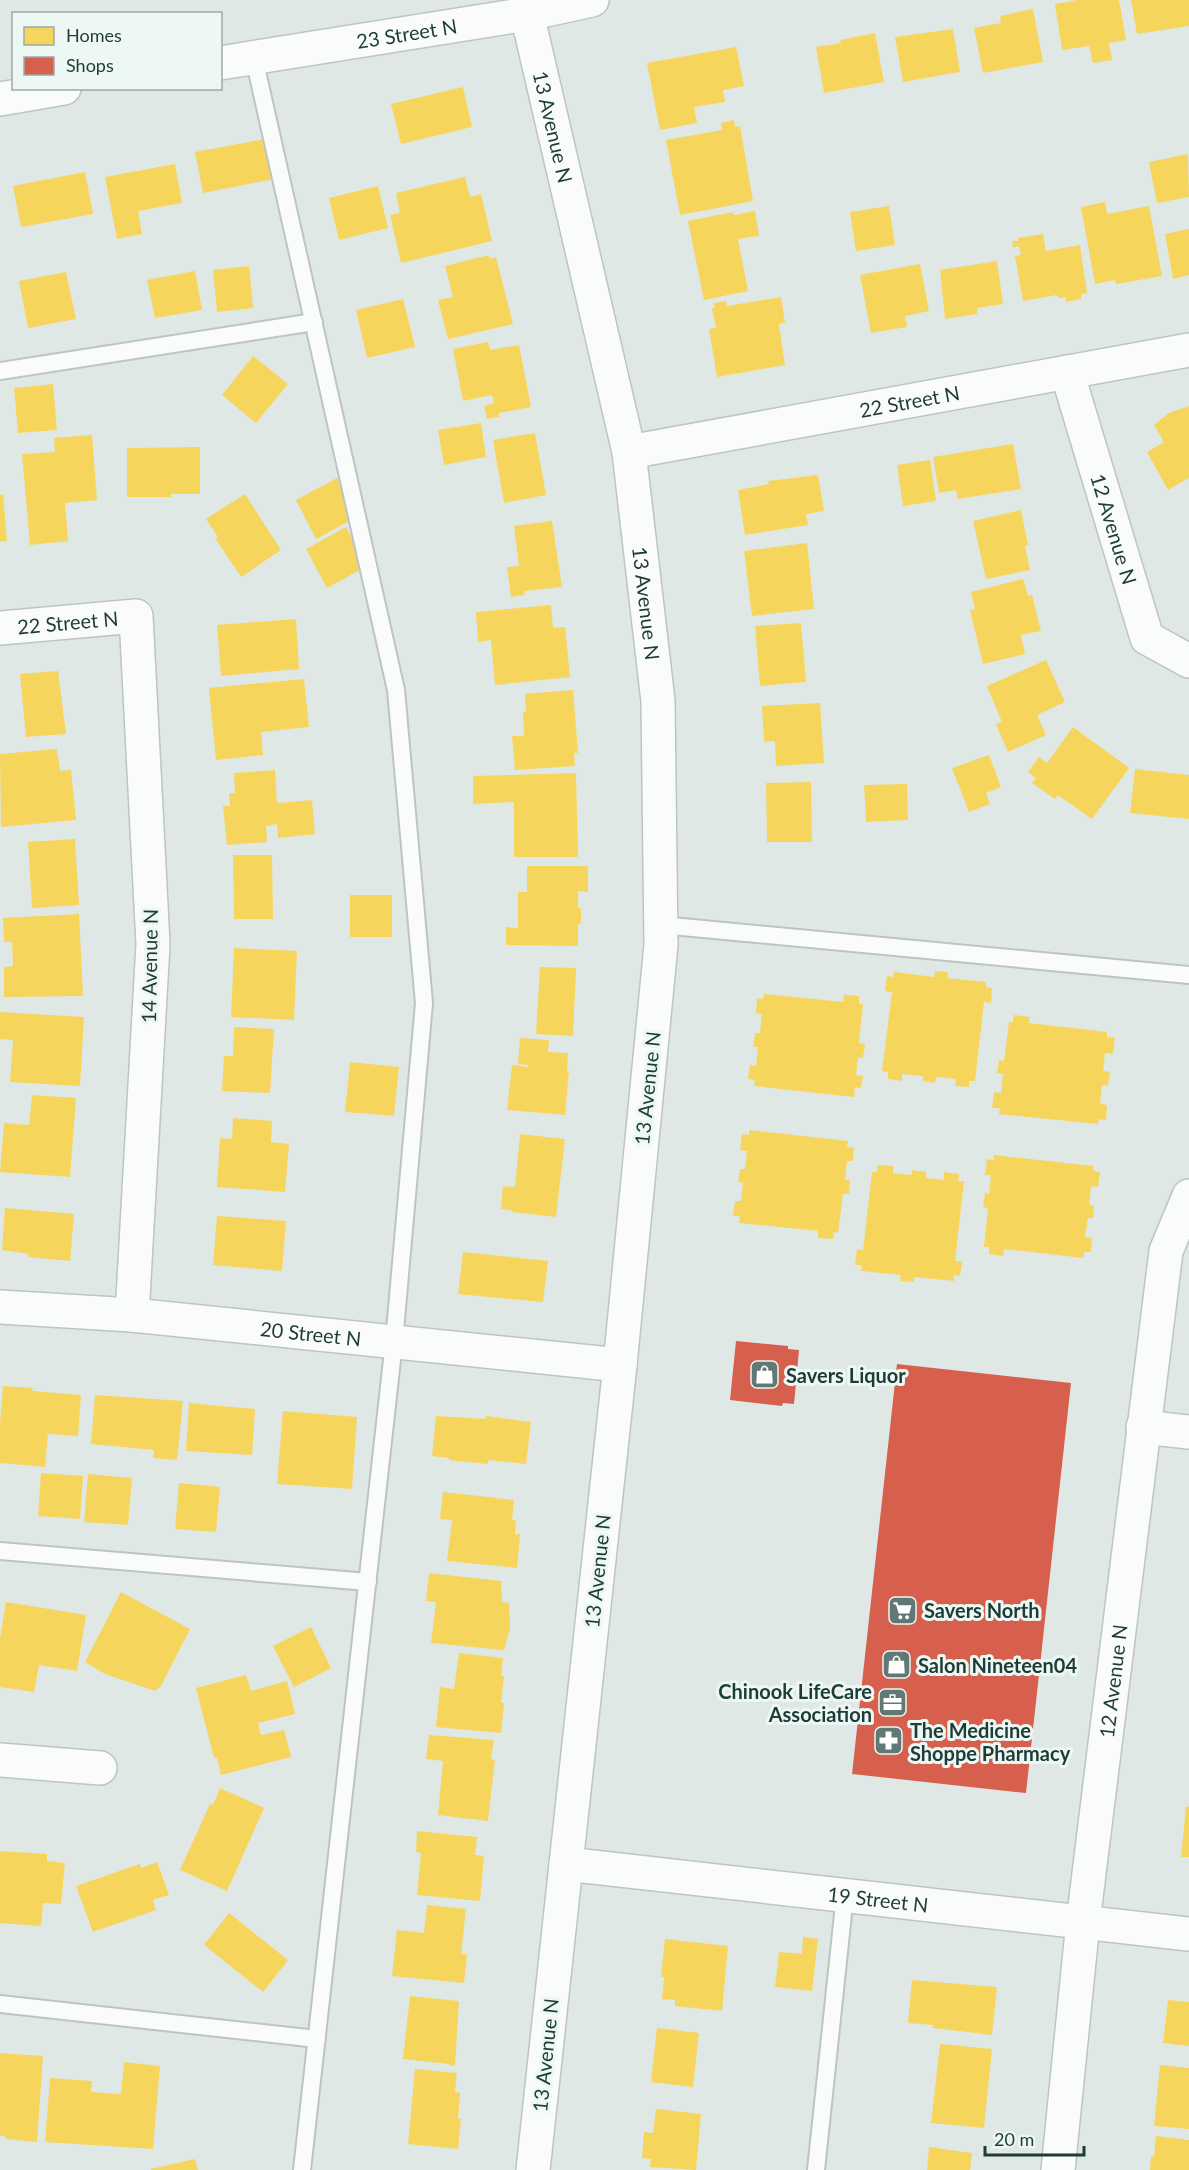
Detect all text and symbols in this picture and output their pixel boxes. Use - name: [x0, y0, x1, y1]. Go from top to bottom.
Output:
- legend: [12, 12, 222, 90]
- street label: 23 Street N: [355, 13, 459, 53]
- text: Homes: [66, 24, 122, 46]
- text: Shops: [66, 54, 114, 76]
- street label: 13 Avenue N: [529, 69, 578, 185]
- street label: 22 Street N: [857, 380, 961, 422]
- street label: 12 Avenue N: [1086, 471, 1142, 587]
- street label: 13 Avenue N: [628, 545, 665, 661]
- street label: 22 Street N: [16, 606, 119, 638]
- street label: 14 Avenue N: [136, 909, 162, 1023]
- street label: 13 Avenue N: [629, 1030, 665, 1146]
- street label: 20 Street N: [259, 1316, 362, 1350]
- shop icon: Savers Liquor: [749, 1359, 781, 1391]
- place label: Savers Liquor: [786, 1363, 906, 1387]
- street label: 13 Avenue N: [579, 1513, 615, 1629]
- supermarket icon: Savers North: [887, 1594, 919, 1626]
- place label: Savers North: [924, 1598, 1040, 1622]
- street label: 12 Avenue N: [1094, 1623, 1132, 1739]
- shop icon: Salon Nineteen04: [881, 1649, 913, 1681]
- place label: Salon Nineteen04: [918, 1653, 1077, 1677]
- place label: Chinook LifeCare Association: [718, 1679, 872, 1726]
- office icon: Chinook LifeCare Association: [877, 1687, 909, 1719]
- place label: The Medicine Shoppe Pharmacy: [910, 1718, 1071, 1765]
- pharmacy icon: The Medicine Shoppe Pharmacy: [873, 1725, 905, 1757]
- street label: 19 Street N: [826, 1881, 930, 1917]
- street label: 13 Avenue N: [527, 1997, 563, 2113]
- scale bar: [985, 2119, 1084, 2157]
- text: 20 m: [994, 2128, 1034, 2150]

